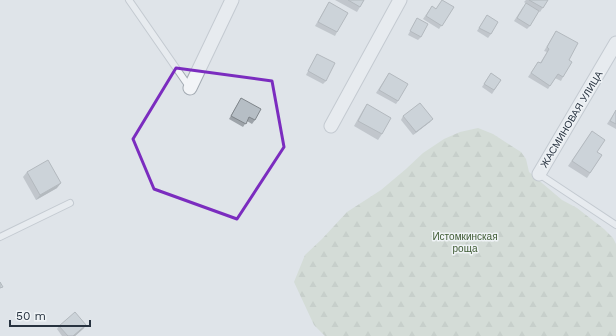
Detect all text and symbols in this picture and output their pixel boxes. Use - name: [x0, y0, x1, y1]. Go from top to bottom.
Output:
- street label: ЖАСМИНОВАЯ УЛИЦА: [538, 69, 605, 170]
- park label: Истомкинская роща: [432, 231, 498, 254]
- scale bar: [10, 302, 90, 328]
- text: 50 m: [16, 309, 46, 323]

